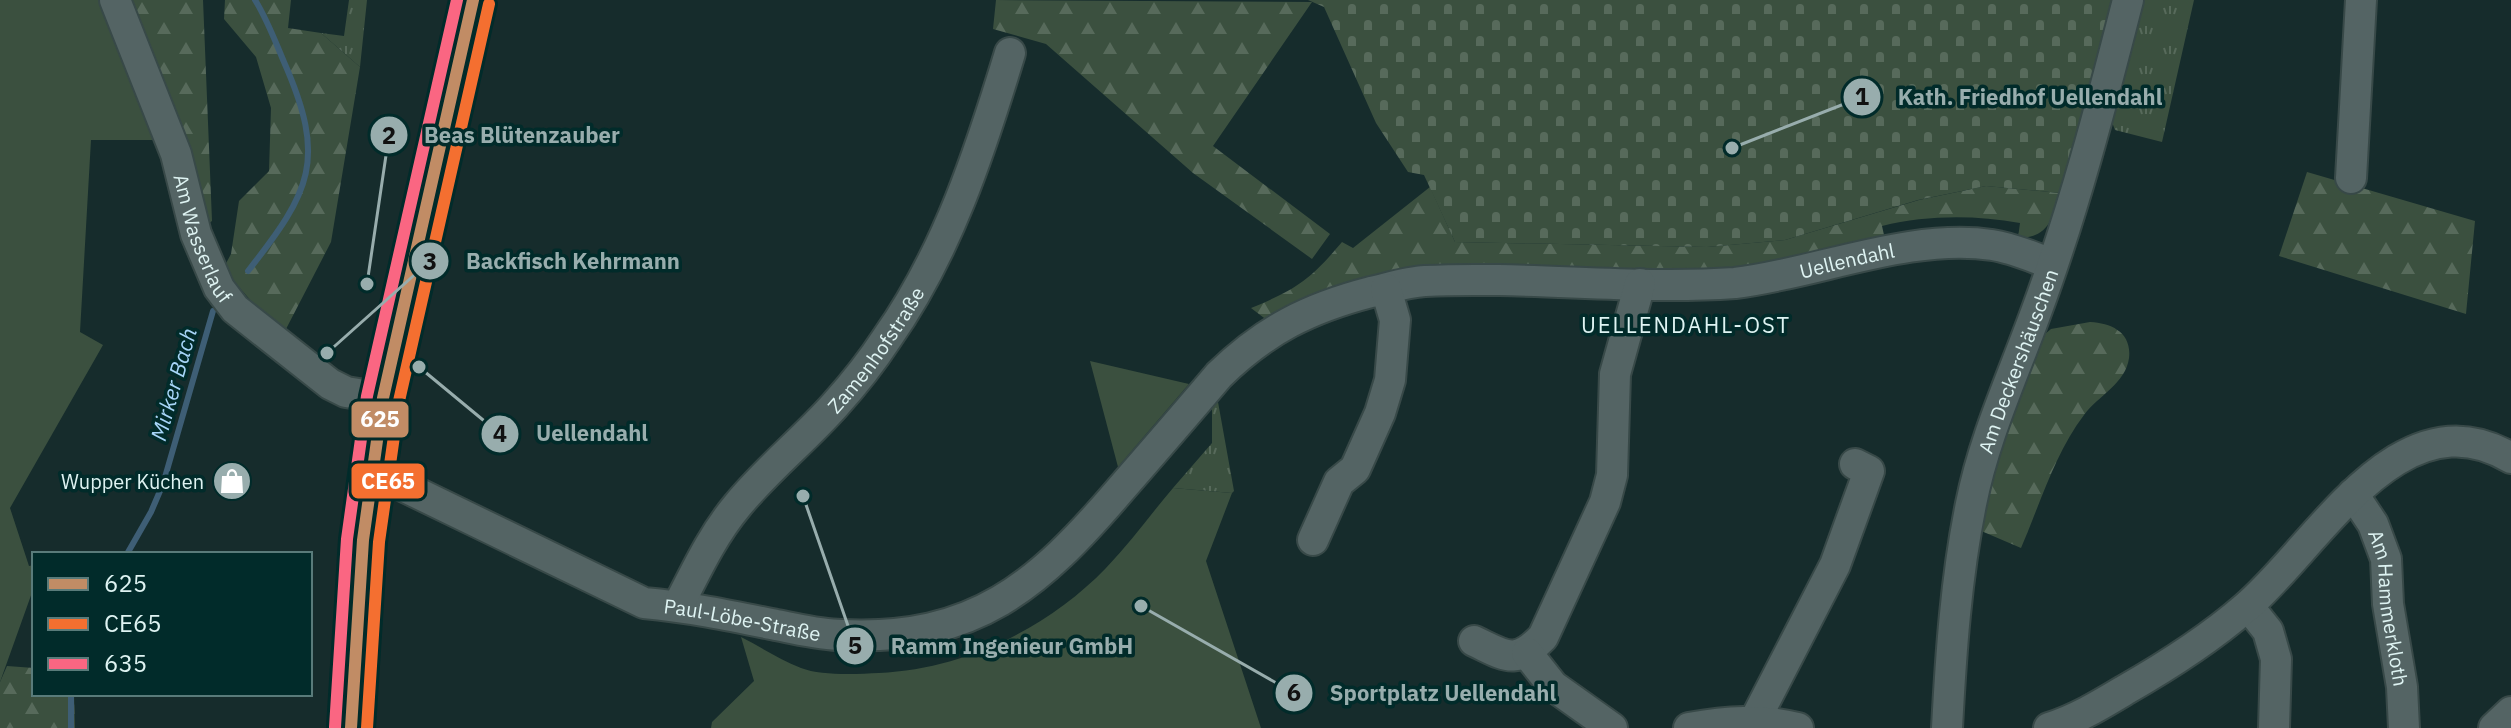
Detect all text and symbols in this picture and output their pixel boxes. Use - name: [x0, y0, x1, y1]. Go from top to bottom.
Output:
- callout: Kath. Friedhof Uellendahl: [1842, 74, 2179, 120]
- text: 1: [1855, 80, 1869, 112]
- text: Kath. Friedhof Uellendahl: [1898, 82, 2163, 111]
- callout: Beas Blütenzauber: [369, 112, 636, 158]
- text: 2: [382, 119, 396, 151]
- text: Beas Blütenzauber: [424, 120, 620, 149]
- street label: Am Wasserlauf: [168, 171, 239, 308]
- street label: Uellendahl: [1797, 236, 1897, 284]
- callout: Backfisch Kehrmann: [410, 238, 696, 284]
- text: 3: [423, 245, 437, 277]
- text: Backfisch Kehrmann: [466, 246, 680, 275]
- street label: Am Deckershäuschen: [1971, 265, 2064, 457]
- street label: Zamenhofstraße: [821, 282, 930, 418]
- district label: UELLENDAHL-OST: [1581, 310, 1791, 339]
- water label: Mirker Bach: [143, 324, 203, 444]
- line badge: 625: [350, 400, 410, 439]
- text: 625: [360, 404, 400, 433]
- callout: Uellendahl: [480, 411, 664, 457]
- text: 4: [493, 417, 507, 449]
- text: Uellendahl: [536, 418, 648, 447]
- shop icon: Wupper Küchen: [211, 460, 253, 502]
- line badge: CE65: [350, 462, 426, 500]
- text: CE65: [361, 466, 415, 495]
- place label: Wupper Küchen: [61, 468, 204, 495]
- street label: Am Hammerkloth: [2363, 525, 2415, 688]
- legend: [32, 552, 312, 696]
- text: 625: [104, 567, 147, 599]
- street label: Paul-Löbe-Straße: [662, 592, 823, 647]
- text: CE65: [104, 607, 162, 639]
- callout: Ramm Ingenieur GmbH: [835, 623, 1149, 669]
- text: 5: [848, 629, 862, 661]
- text: Ramm Ingenieur GmbH: [891, 631, 1133, 660]
- text: 635: [104, 647, 147, 679]
- callout: Sportplatz Uellendahl: [1274, 670, 1572, 716]
- text: 6: [1287, 676, 1301, 708]
- text: Sportplatz Uellendahl: [1330, 678, 1556, 707]

